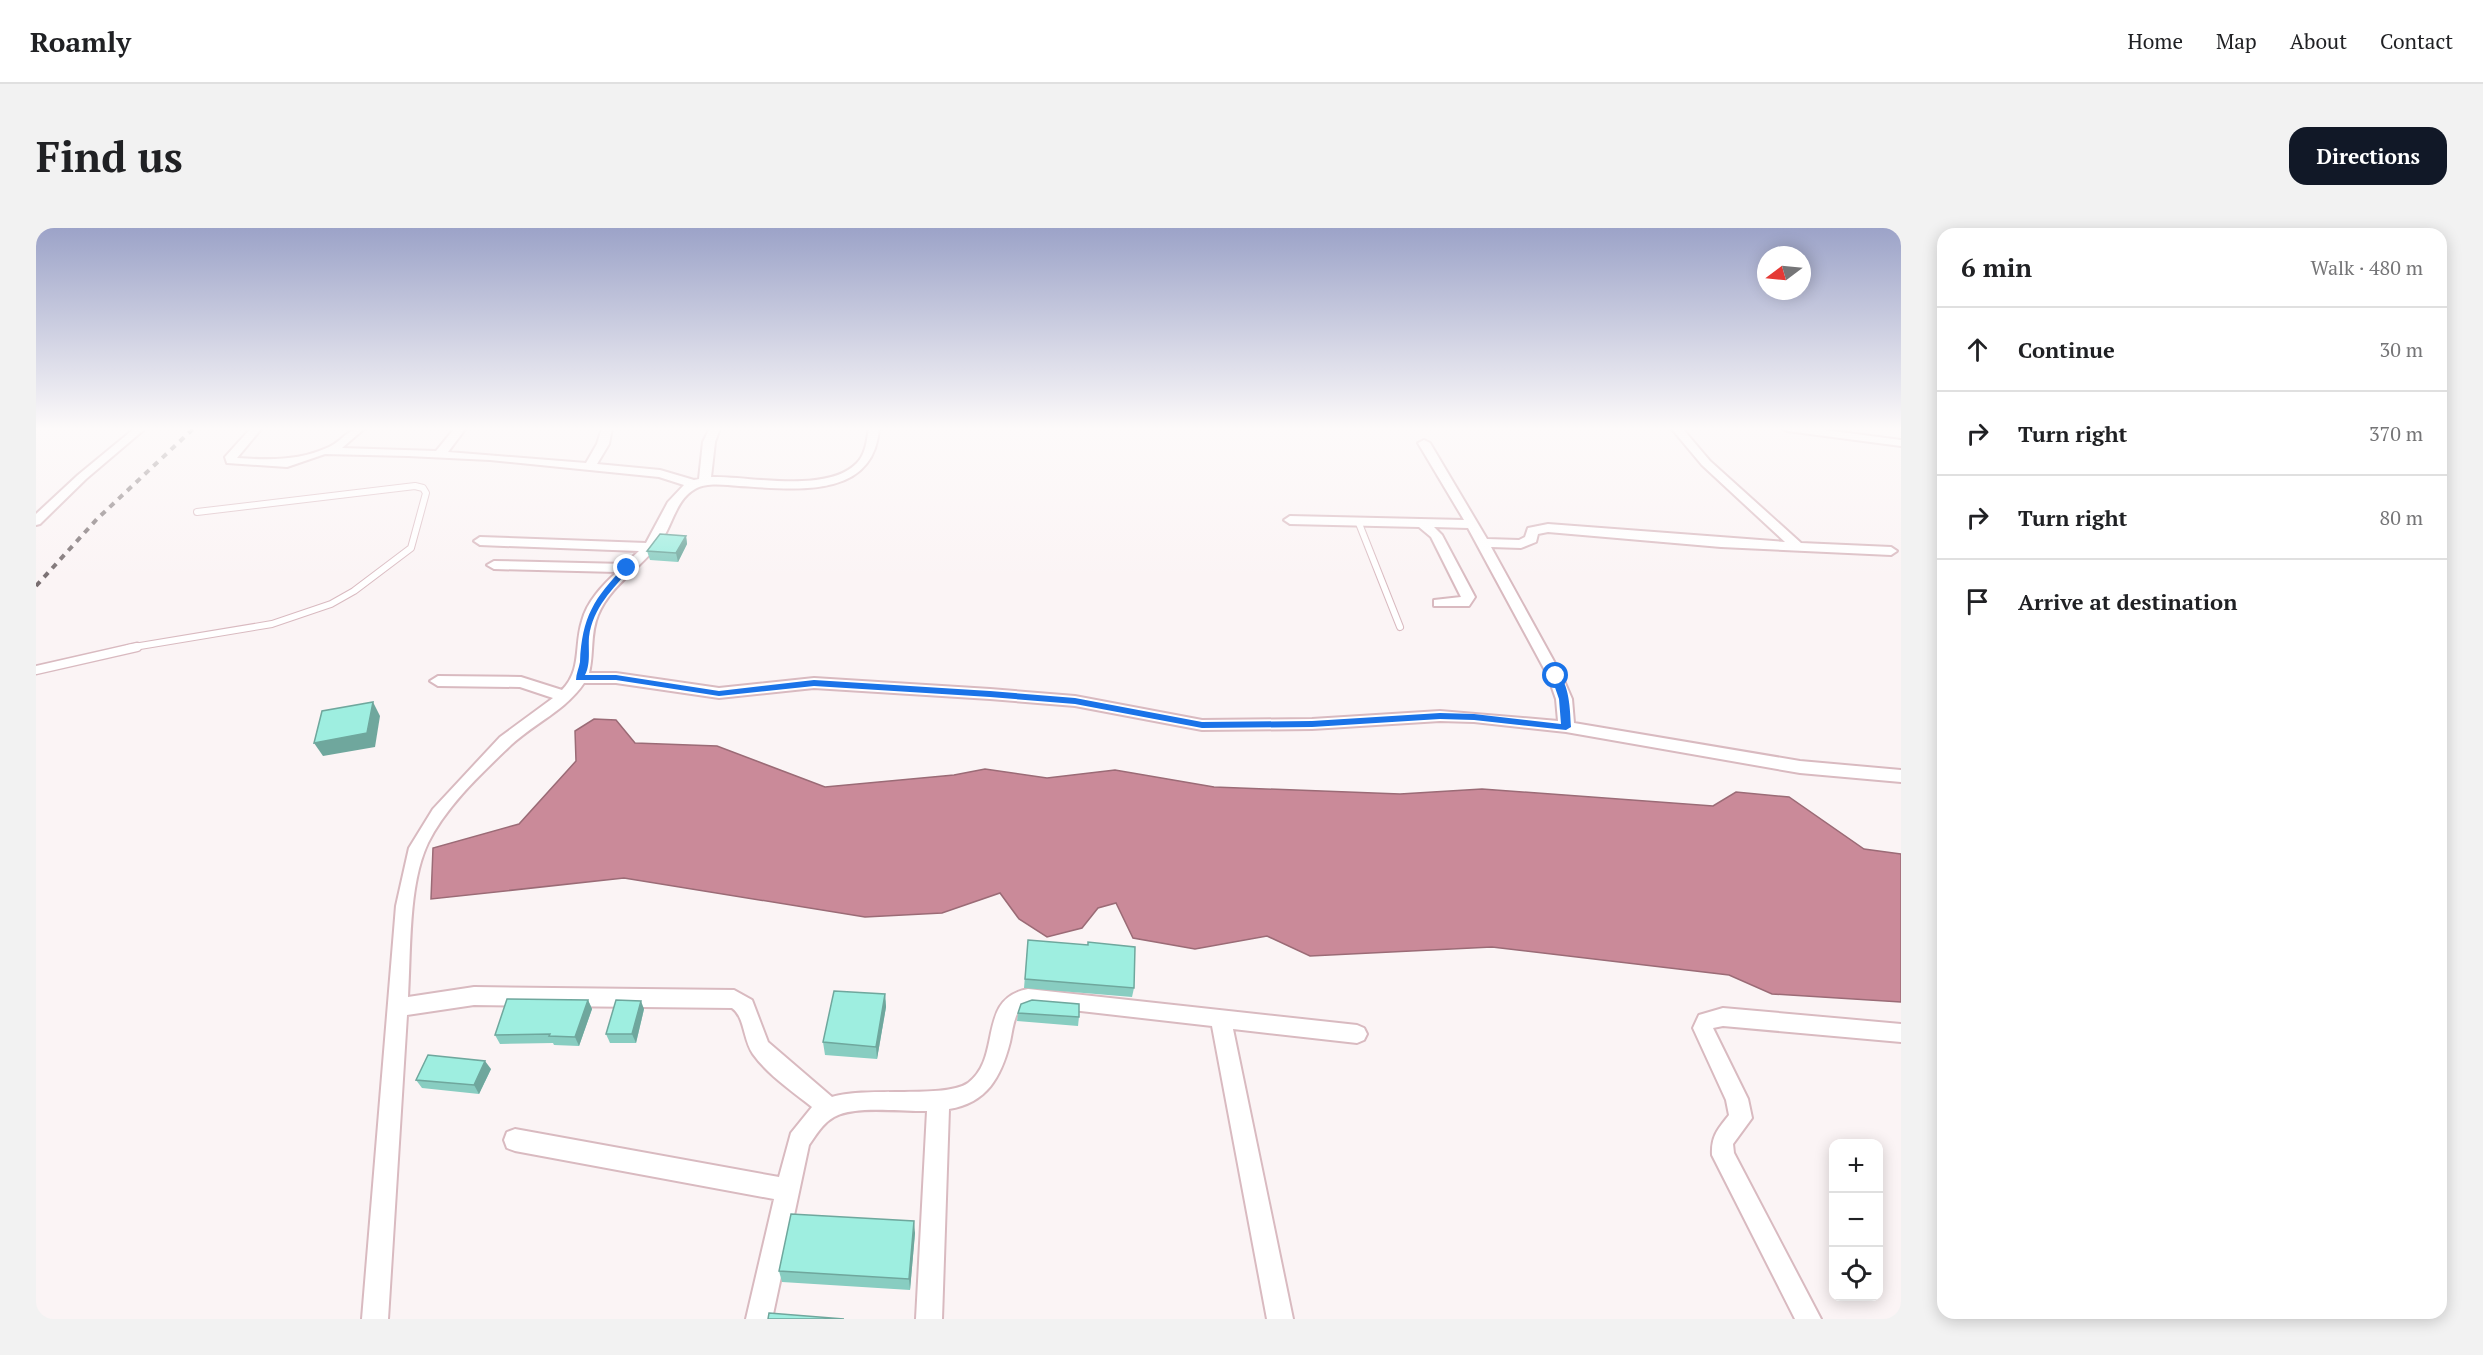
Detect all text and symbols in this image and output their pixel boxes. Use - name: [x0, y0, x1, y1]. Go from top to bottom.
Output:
- text: Roamly: [30, 23, 131, 60]
- text: Home: [2127, 27, 2183, 55]
- text: Map: [2216, 27, 2257, 55]
- text: About: [2290, 27, 2347, 55]
- text: Contact: [2380, 27, 2453, 55]
- button: Directions: [2289, 127, 2447, 185]
- text: Find us: [36, 128, 183, 184]
- north arrow: [1757, 246, 1811, 300]
- text: 6 min: [1961, 250, 2032, 284]
- text: Walk · 480 m: [2311, 254, 2423, 281]
- icon: ahead: [1961, 333, 1994, 366]
- text: Continue: [2018, 335, 2115, 364]
- text: 30 m: [2380, 336, 2423, 363]
- icon: right: [1961, 417, 1994, 450]
- text: Turn right: [2018, 419, 2127, 448]
- text: 370 m: [2369, 420, 2423, 447]
- icon: right: [1961, 501, 1994, 534]
- text: Turn right: [2018, 503, 2127, 532]
- text: 80 m: [2380, 504, 2423, 531]
- route end: [613, 554, 639, 580]
- icon: arrive: [1961, 585, 1994, 618]
- text: Arrive at destination: [2018, 587, 2237, 616]
- route start: [1542, 662, 1568, 688]
- map controls: [1829, 1139, 1883, 1301]
- button: +: [1829, 1139, 1883, 1193]
- button: −: [1829, 1193, 1883, 1247]
- button: locate: [1829, 1247, 1883, 1301]

